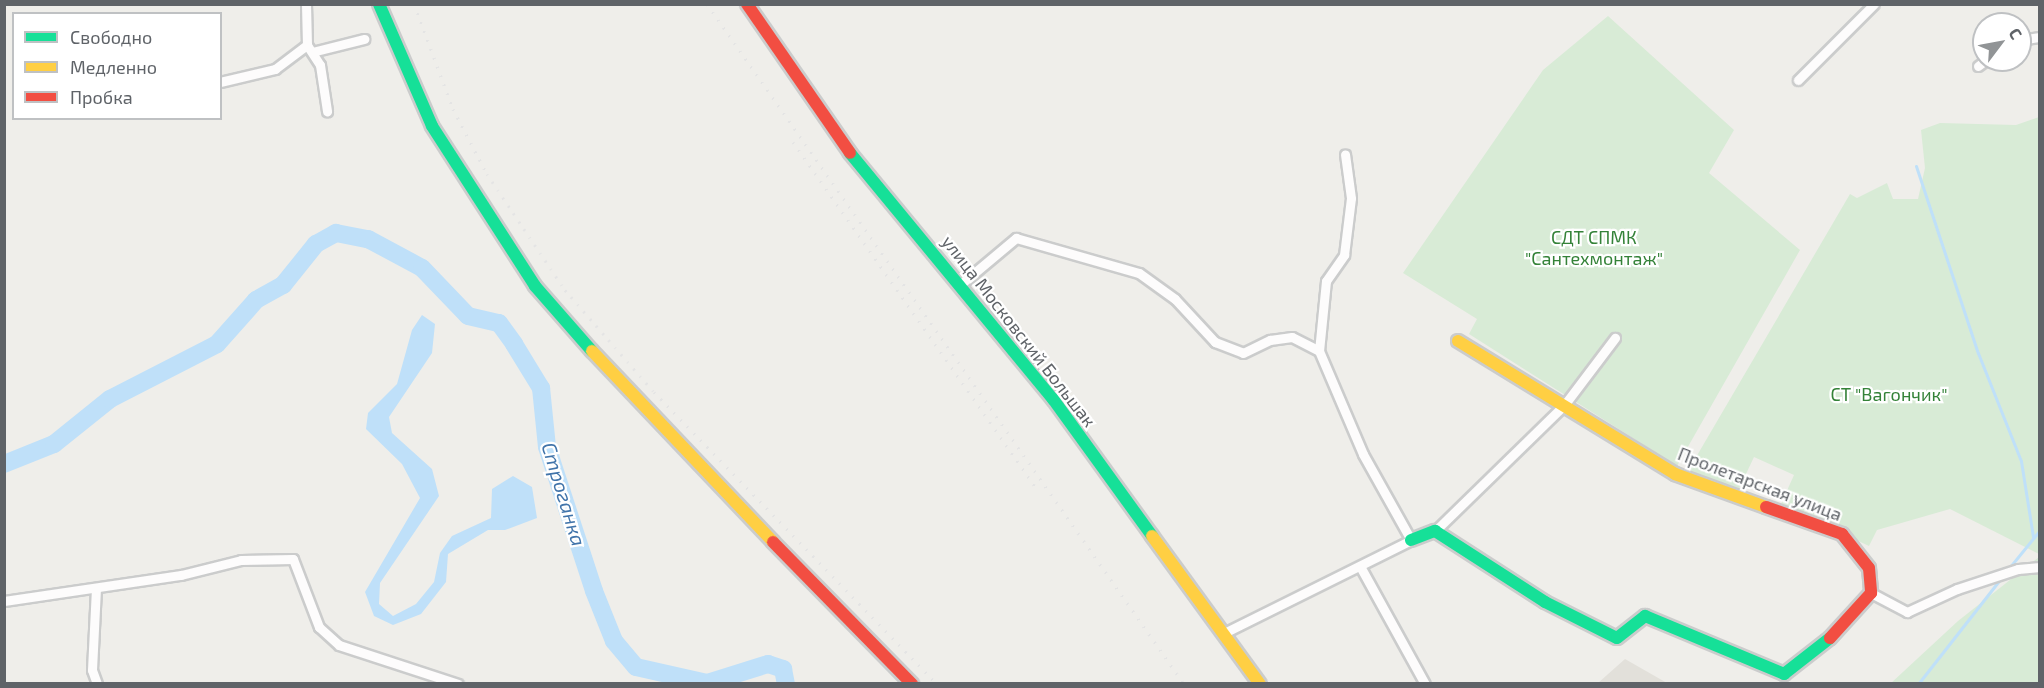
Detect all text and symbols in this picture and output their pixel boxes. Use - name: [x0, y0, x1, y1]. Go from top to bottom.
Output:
- legend: [12, 12, 222, 120]
- north arrow: [1972, 12, 2032, 72]
- text: С: [2005, 24, 2027, 42]
- text: Свободно: [70, 26, 152, 48]
- text: Медленно: [70, 56, 157, 78]
- text: Пробка: [70, 86, 133, 108]
- park label: СДТ СПМК "Сантехмонтаж": [1525, 227, 1663, 270]
- street label: улица Московский Большак: [938, 231, 1100, 431]
- park label: СТ "Вагончик": [1830, 383, 1948, 405]
- water label: Строганка: [537, 439, 591, 549]
- street label: Пролетарская улица: [1675, 443, 1845, 525]

